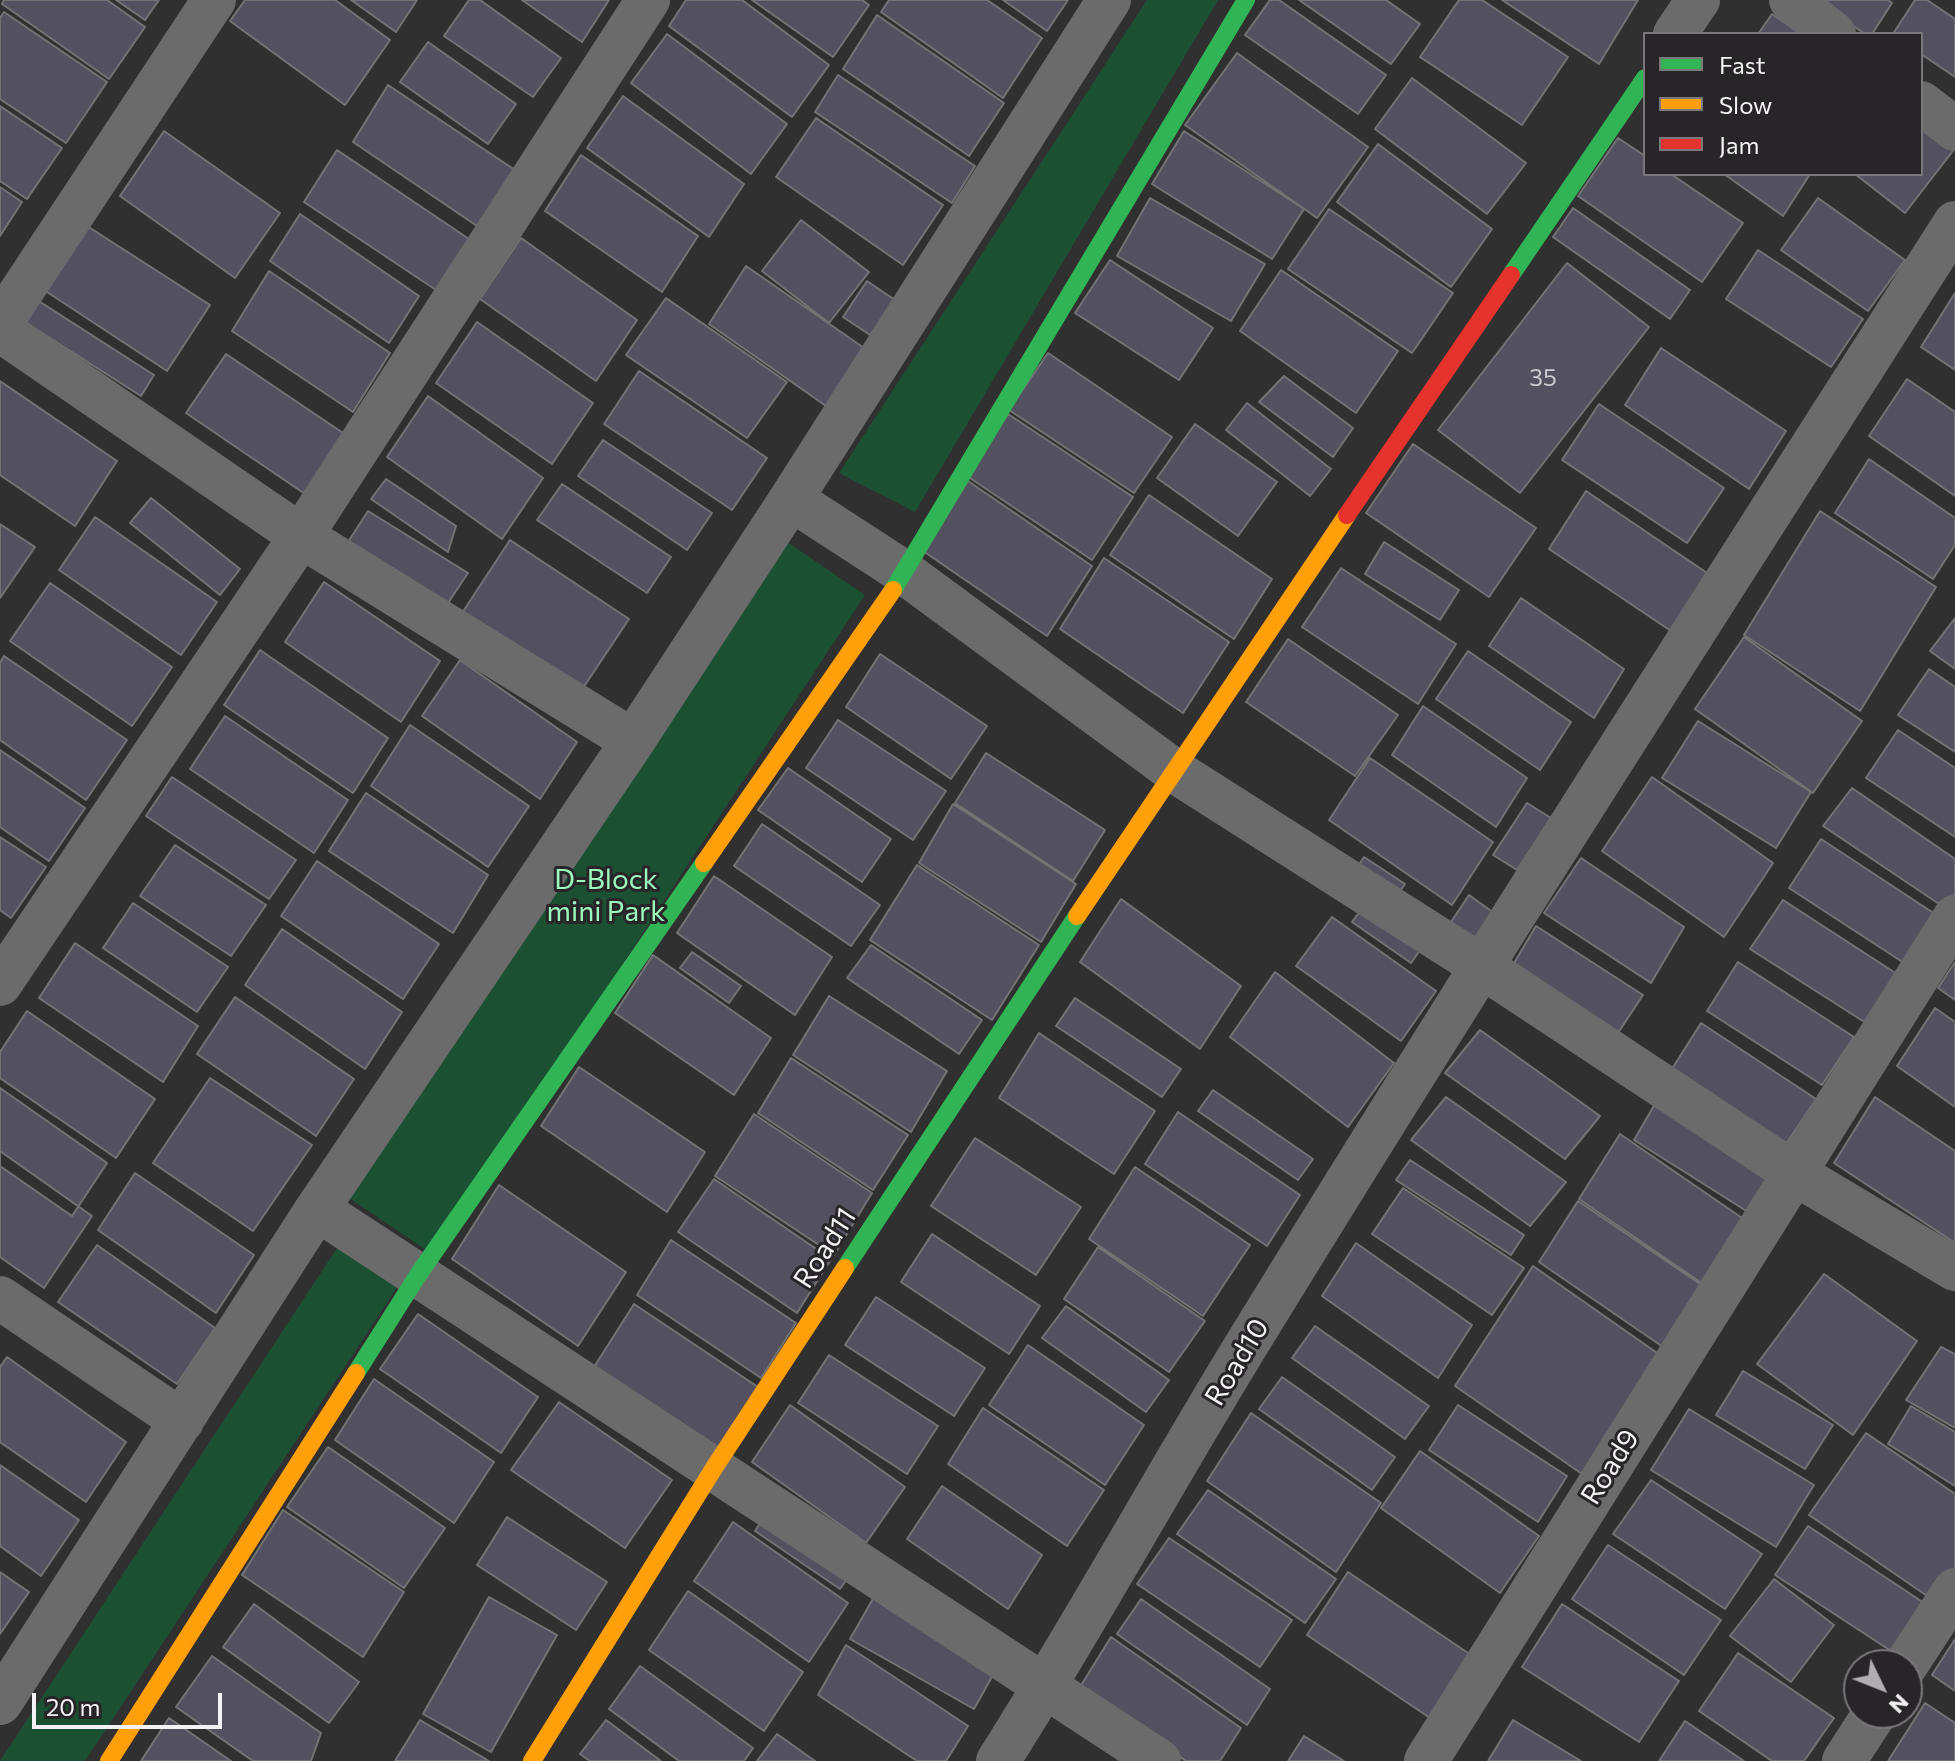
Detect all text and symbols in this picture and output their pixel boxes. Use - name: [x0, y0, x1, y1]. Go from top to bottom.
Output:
- legend: [1643, 32, 1923, 176]
- text: Fast: [1719, 50, 1766, 79]
- text: Slow: [1719, 90, 1772, 119]
- text: Jam: [1719, 130, 1759, 159]
- house number: 35: [1529, 364, 1557, 392]
- park label: D-Block mini Park: [547, 863, 665, 929]
- street label: Road11: [787, 1201, 863, 1295]
- street label: Road10: [1198, 1312, 1276, 1412]
- street label: Road9: [1574, 1423, 1646, 1511]
- north arrow: [1843, 1649, 1923, 1729]
- scale bar: [36, 1677, 226, 1727]
- text: N: [1884, 1689, 1915, 1720]
- text: 20 m: [46, 1692, 100, 1721]

